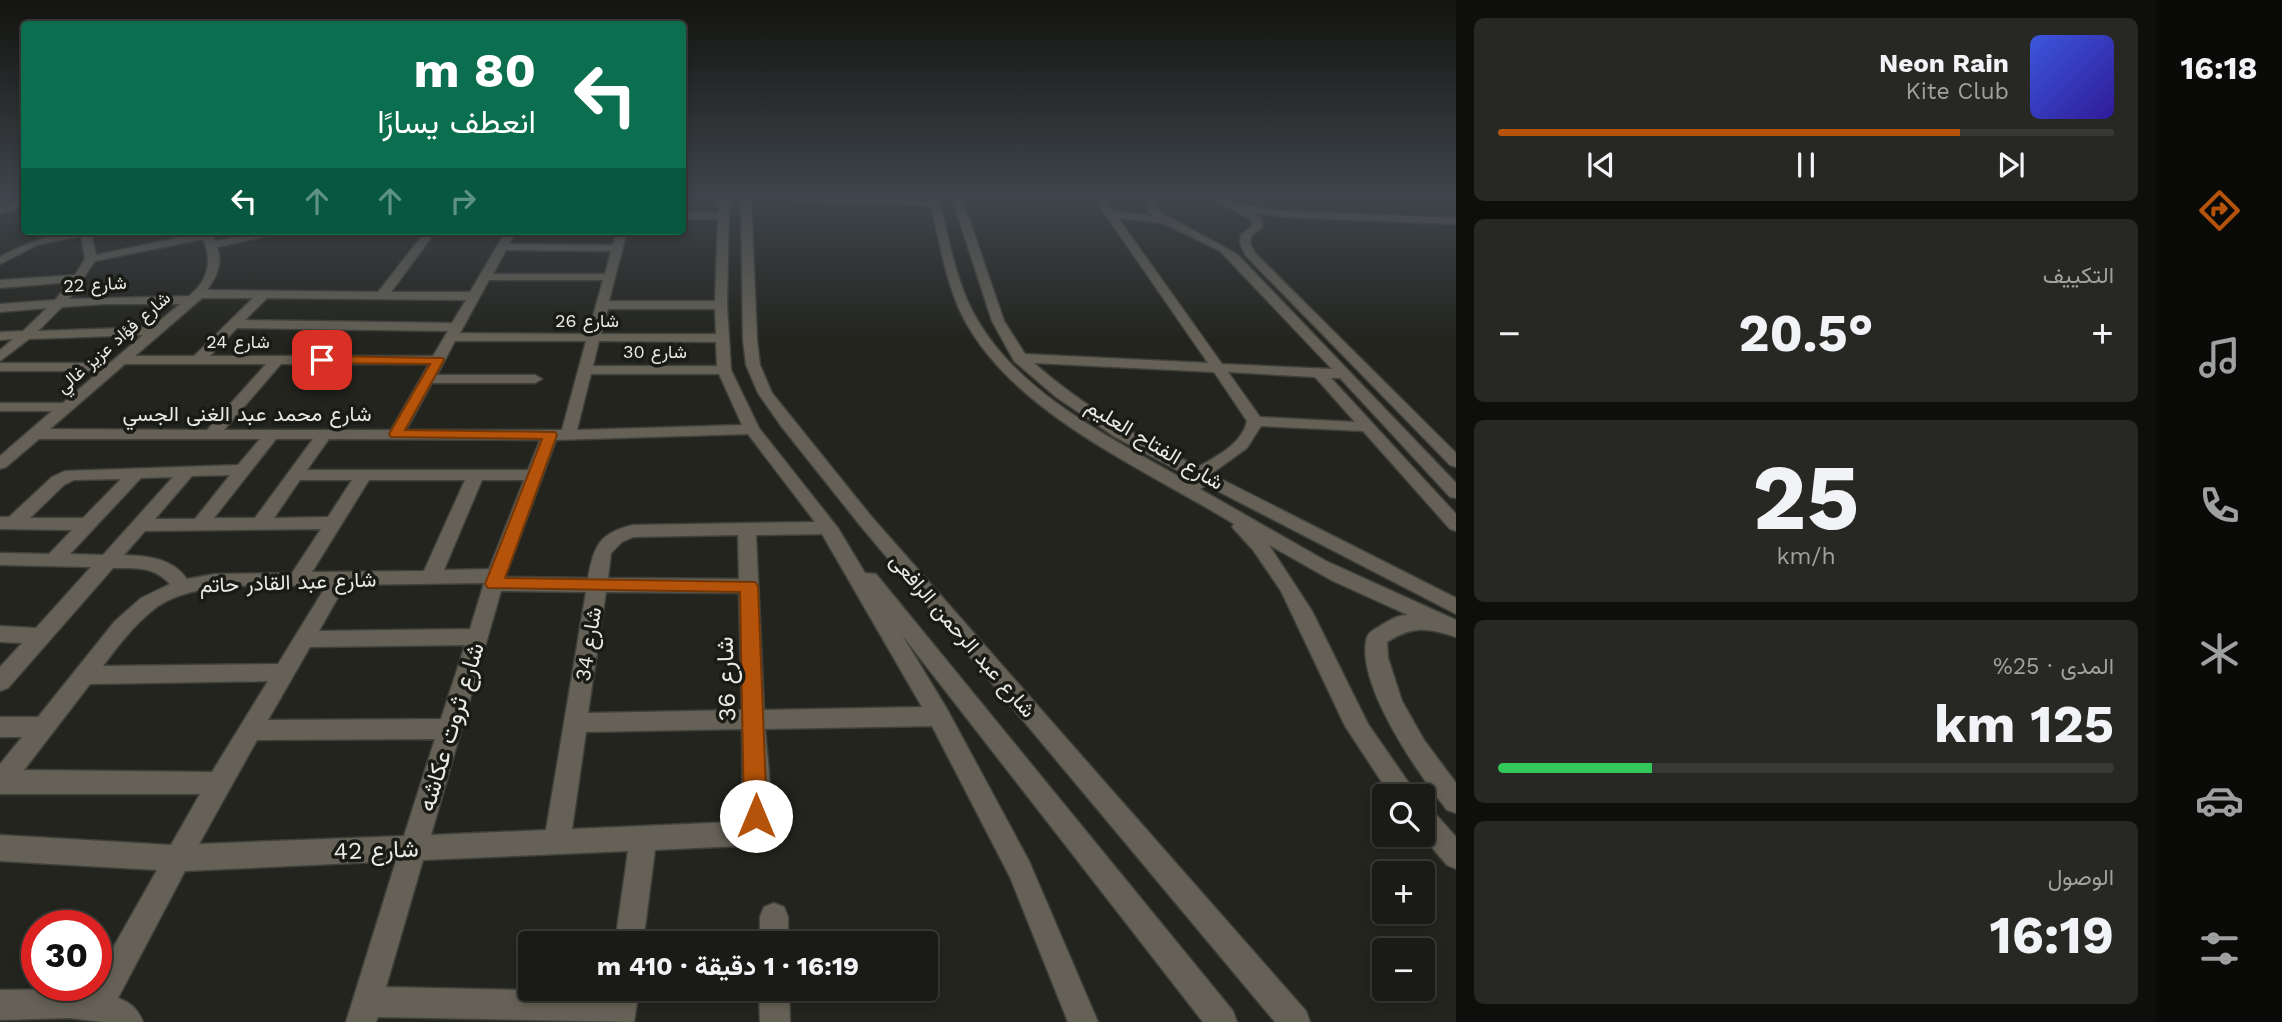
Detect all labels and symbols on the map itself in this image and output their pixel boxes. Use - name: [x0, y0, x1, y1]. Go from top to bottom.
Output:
- street label: شارع 22: [63, 272, 127, 298]
- street label: شارع فؤاد عزيز غالي: [52, 287, 178, 401]
- street label: شارع 26: [555, 310, 619, 333]
- pin: [292, 330, 352, 390]
- street label: شارع 24: [206, 331, 270, 354]
- street label: شارع 30: [623, 341, 687, 364]
- street label: شارع الفتاح العليم: [1081, 393, 1228, 497]
- street label: شارع محمد عبد الغنى الجسي: [122, 401, 372, 431]
- street label: شارع عبد الرحمن الرافعى: [883, 548, 1041, 724]
- street label: شارع عبد القادر حاتم: [199, 566, 377, 600]
- street label: شارع 34: [570, 605, 608, 683]
- street label: شارع 36: [711, 636, 743, 722]
- street label: شارع ثروت عكاشه: [412, 639, 492, 815]
- position arrow: [719, 779, 793, 853]
- street label: شارع 42: [333, 835, 419, 867]
- speed limit sign: 30: [21, 910, 112, 1001]

